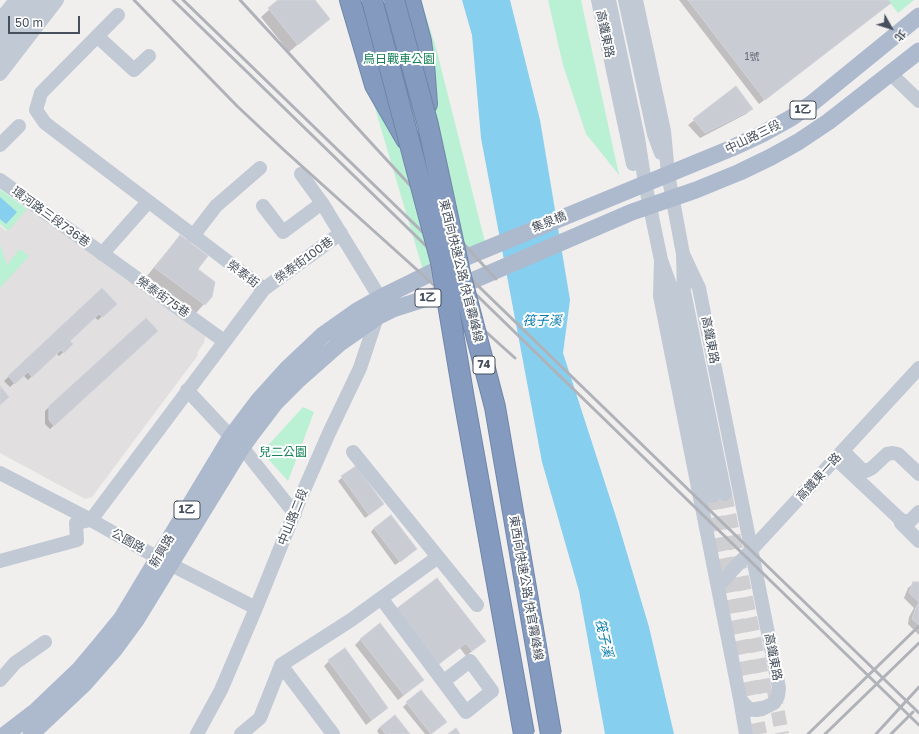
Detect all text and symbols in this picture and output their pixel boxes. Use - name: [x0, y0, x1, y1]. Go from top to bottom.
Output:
- scale bar: [10, 8, 82, 34]
- north arrow: [871, 8, 911, 48]
- street label: 高鐵東路: [593, 9, 617, 59]
- text: 50 m: [15, 15, 43, 30]
- text: 北: [892, 28, 909, 44]
- house number: 1號: [745, 51, 759, 63]
- park label: 烏日戰車公園: [363, 52, 435, 66]
- road number: 1乙: [790, 101, 816, 119]
- street label: 中山路三段: [723, 117, 783, 157]
- street label: 環河路三段736巷: [9, 184, 93, 250]
- street label: 東西向快速公路 快官霧峰線: [436, 198, 486, 344]
- street label: 集泉橋: [530, 209, 568, 235]
- street label: 榮泰街100巷: [272, 234, 336, 286]
- street label: 榮泰街: [224, 257, 262, 291]
- street label: 榮泰街75巷: [134, 274, 192, 320]
- road number: 1乙: [415, 289, 441, 307]
- water label: 筏子溪: [523, 313, 561, 329]
- street label: 高鐵東路: [698, 315, 722, 365]
- road number: 74: [473, 356, 495, 374]
- park label: 兒二公園: [259, 445, 307, 459]
- street label: 高鐵東一路: [794, 450, 844, 504]
- street label: 中山路二段: [275, 486, 311, 548]
- road number: 1乙: [174, 501, 200, 519]
- street label: 東西向快速公路 快官霧峰線: [506, 514, 546, 662]
- street label: 公園路: [109, 526, 147, 556]
- street label: 新興路: [147, 532, 177, 570]
- water label: 筏子溪: [592, 617, 616, 659]
- street label: 高鐵東路: [761, 632, 785, 682]

